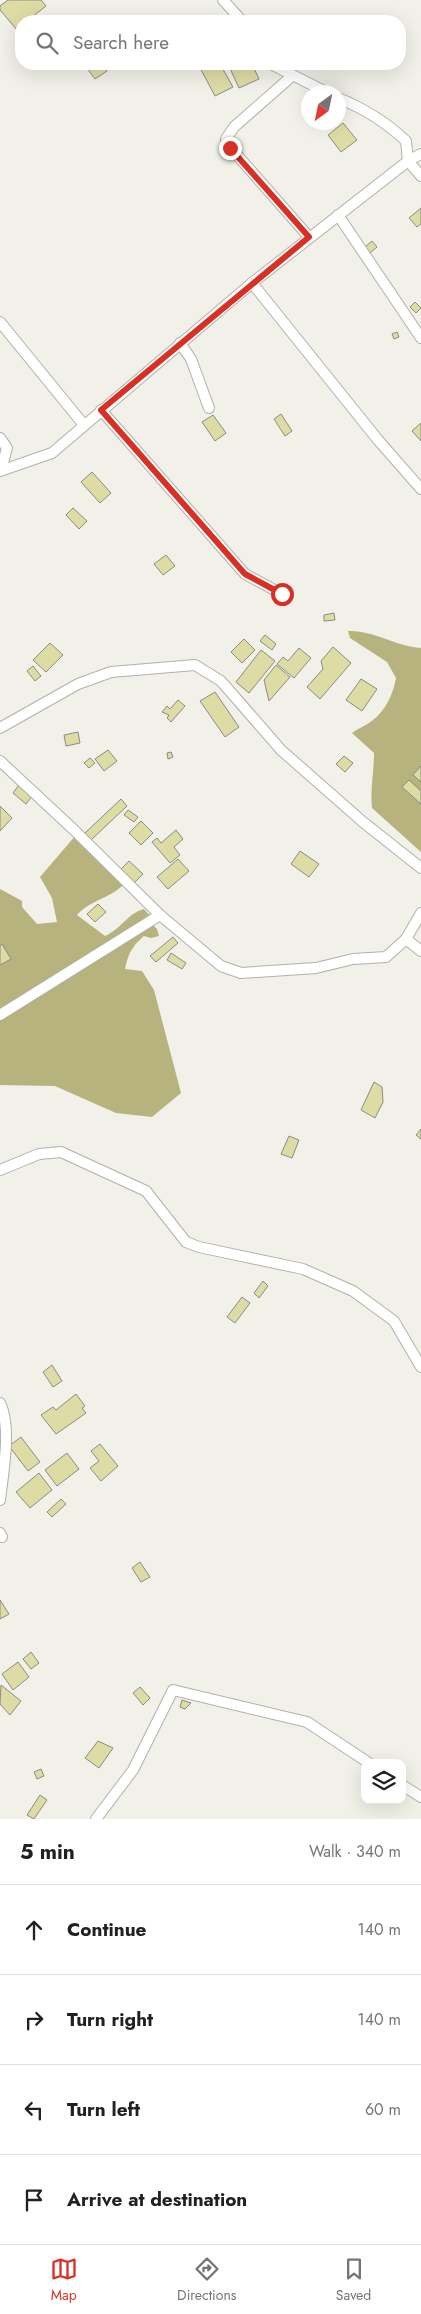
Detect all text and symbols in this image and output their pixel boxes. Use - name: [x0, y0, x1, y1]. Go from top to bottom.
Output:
- search box: [15, 15, 406, 70]
- icon: search: [33, 29, 61, 57]
- text: Search here: [73, 29, 169, 56]
- north arrow: [301, 85, 346, 130]
- route end: [219, 137, 242, 160]
- route start: [271, 583, 294, 606]
- map controls: [361, 1759, 406, 1804]
- button: layers: [361, 1759, 406, 1804]
- text: 5 min: [20, 1837, 75, 1867]
- text: Walk · 340 m: [309, 1840, 401, 1863]
- icon: ahead: [20, 1916, 48, 1944]
- text: Continue: [67, 1916, 146, 1943]
- text: 140 m: [358, 1918, 401, 1941]
- icon: right: [20, 2006, 48, 2034]
- text: Turn right: [67, 2006, 153, 2033]
- text: 140 m: [358, 2008, 401, 2031]
- icon: left: [20, 2096, 48, 2124]
- text: Turn left: [67, 2096, 140, 2123]
- text: 60 m: [365, 2098, 401, 2121]
- icon: arrive: [20, 2186, 48, 2214]
- text: Arrive at destination: [67, 2186, 247, 2213]
- tab: Map: [50, 2255, 78, 2305]
- tab: Directions: [177, 2255, 236, 2305]
- tab: Saved: [336, 2255, 371, 2305]

